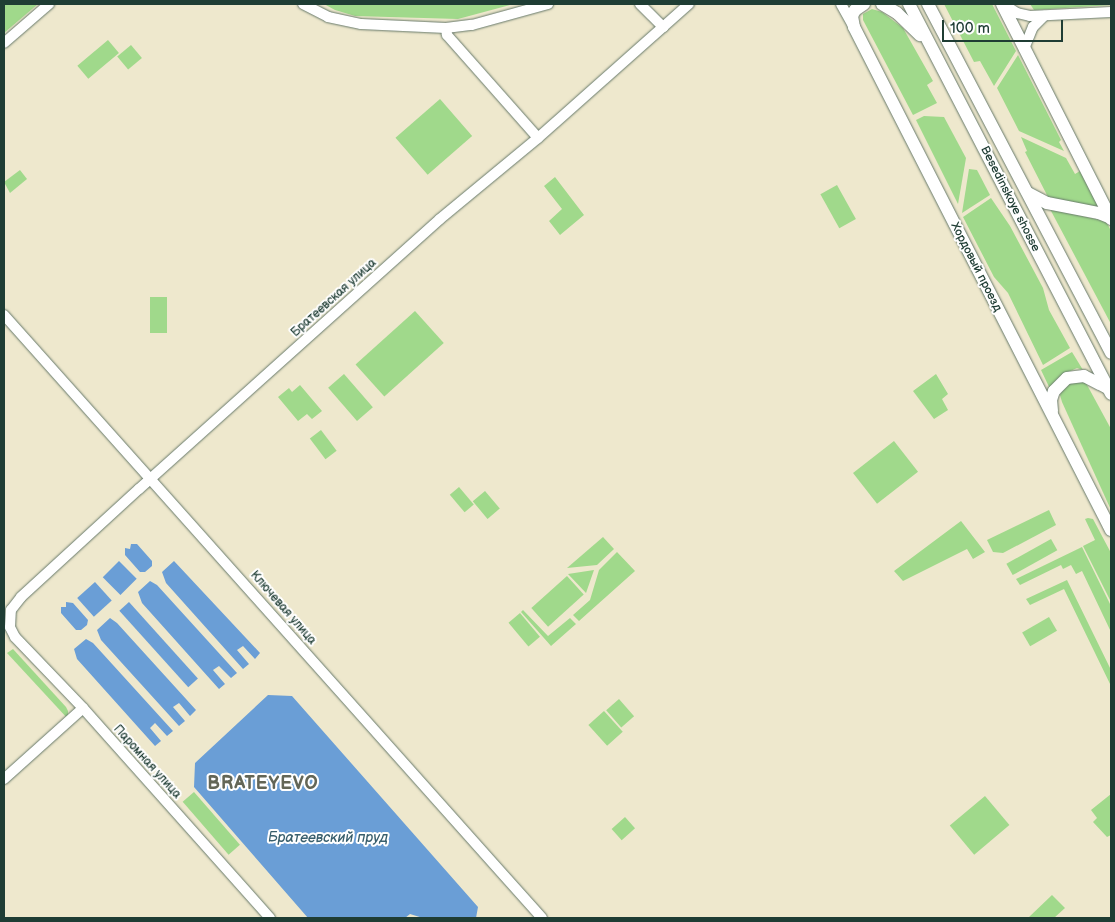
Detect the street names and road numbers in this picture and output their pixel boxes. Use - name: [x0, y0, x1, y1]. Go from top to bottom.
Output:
- street label: Besedinskoye shosse: [977, 144, 1043, 254]
- street label: Хордовый проезд: [947, 220, 1005, 314]
- street label: Братеевская улица: [288, 256, 380, 340]
- street label: Ключевая улица: [247, 568, 319, 648]
- street label: Паромная улица: [110, 722, 184, 802]

